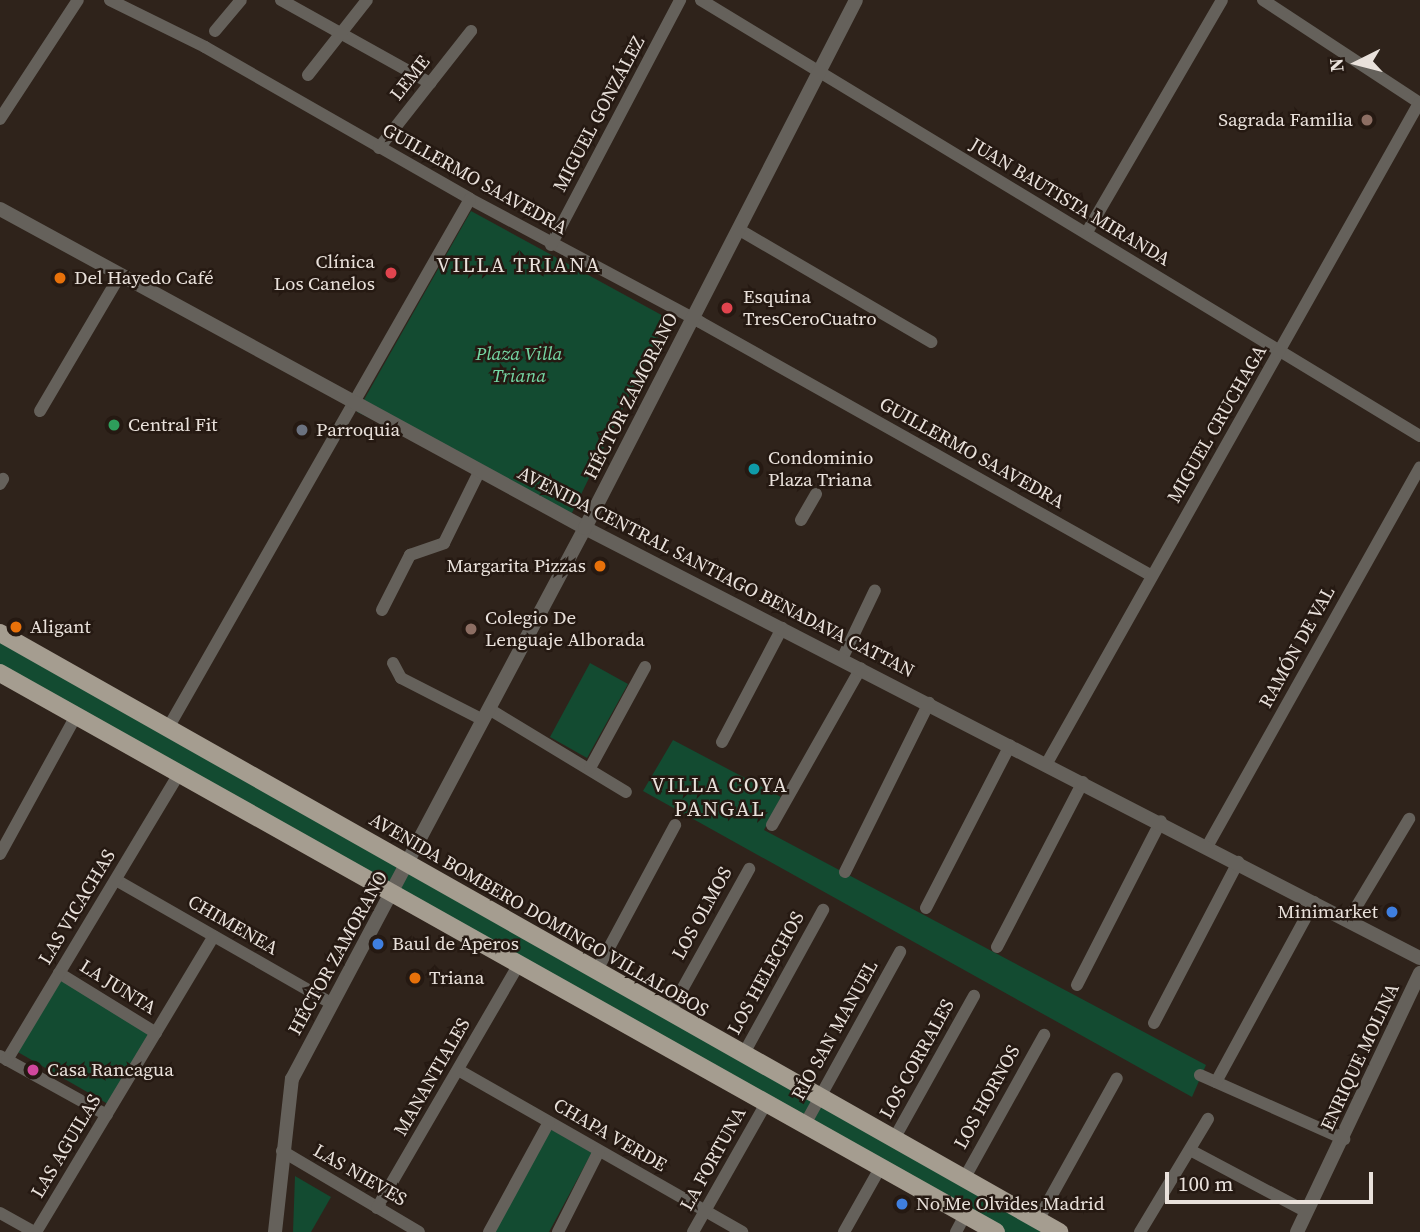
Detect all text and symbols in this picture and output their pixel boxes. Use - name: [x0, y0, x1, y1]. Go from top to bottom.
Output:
- north arrow: [1322, 28, 1392, 98]
- street label: MIGUEL GONZÁLEZ: [548, 32, 650, 196]
- street label: LEME: [385, 51, 435, 105]
- text: N: [1322, 57, 1350, 73]
- place label: Sagrada Familia: [1218, 109, 1353, 131]
- marker: Sagrada Familia: [1359, 112, 1375, 128]
- street label: GUILLERMO SAAVEDRA: [378, 119, 572, 239]
- street label: JUAN BAUTISTA MIRANDA: [966, 133, 1174, 271]
- place label: Clínica Los Canelos: [274, 251, 375, 295]
- district label: VILLA TRIANA: [438, 252, 600, 278]
- marker: Clínica Los Canelos: [381, 263, 401, 283]
- place label: Del Hayedo Café: [74, 267, 214, 289]
- marker: Del Hayedo Café: [52, 270, 68, 286]
- place label: Esquina TresCeroCuatro: [743, 286, 877, 330]
- marker: Esquina TresCeroCuatro: [717, 298, 737, 318]
- street label: HÉCTOR ZAMORANO: [579, 309, 683, 483]
- street label: MIGUEL CRUCHAGA: [1163, 341, 1271, 507]
- park label: Plaza Villa Triana: [476, 343, 562, 387]
- street label: GUILLERMO SAAVEDRA: [875, 393, 1069, 513]
- place label: Central Fit: [128, 414, 217, 436]
- marker: Central Fit: [106, 417, 122, 433]
- place label: Parroquia: [316, 419, 400, 441]
- marker: Parroquia: [294, 422, 310, 438]
- place label: Condominio Plaza Triana: [768, 447, 874, 491]
- street label: AVENIDA CENTRAL SANTIAGO BENADAVA CATTAN: [514, 461, 918, 683]
- marker: Condominio Plaza Triana: [746, 461, 762, 477]
- place label: Margarita Pizzas: [447, 555, 586, 577]
- marker: Margarita Pizzas: [592, 558, 608, 574]
- street label: RAMÓN DE VAL: [1254, 582, 1340, 712]
- place label: Colegio De Lenguaje Alborada: [485, 607, 645, 651]
- place label: Aligant: [30, 616, 91, 638]
- marker: Aligant: [8, 619, 24, 635]
- marker: Colegio De Lenguaje Alborada: [463, 621, 479, 637]
- district label: VILLA COYA PANGAL: [652, 772, 788, 822]
- street label: AVENIDA BOMBERO DOMINGO VILLALOBOS: [365, 808, 713, 1022]
- street label: LAS VICACHAS: [34, 845, 120, 969]
- street label: LOS OLMOS: [667, 863, 737, 963]
- street label: HÉCTOR ZAMORANO: [283, 867, 393, 1039]
- street label: CHIMENEA: [184, 890, 282, 960]
- place label: Minimarket: [1278, 901, 1378, 923]
- marker: Minimarket: [1384, 904, 1400, 920]
- street label: LOS HELECHOS: [723, 908, 809, 1038]
- place label: Baul de Aperos: [392, 933, 519, 955]
- marker: Baul de Aperos: [370, 936, 386, 952]
- street label: LA JUNTA: [76, 955, 160, 1019]
- street label: RÍO SAN MANUEL: [787, 956, 883, 1104]
- place label: Triana: [429, 967, 484, 989]
- marker: Triana: [407, 970, 423, 986]
- street label: ENRIQUE MOLINA: [1316, 980, 1404, 1134]
- street label: LOS CORRALES: [875, 995, 959, 1123]
- street label: MANANTIALES: [389, 1014, 475, 1140]
- street label: LOS HORNOS: [949, 1041, 1025, 1153]
- place label: Casa Rancagua: [47, 1059, 174, 1081]
- marker: Casa Rancagua: [25, 1062, 41, 1078]
- street label: LAS AGUILAS: [26, 1090, 106, 1202]
- street label: CHAPA VERDE: [549, 1093, 671, 1177]
- street label: LA FORTUNA: [675, 1103, 751, 1215]
- street label: LAS NIEVES: [309, 1139, 411, 1211]
- scale bar: [1168, 1158, 1376, 1202]
- text: 100 m: [1178, 1169, 1233, 1198]
- place label: No Me Olvides Madrid: [916, 1193, 1104, 1215]
- marker: No Me Olvides Madrid: [894, 1196, 910, 1212]

